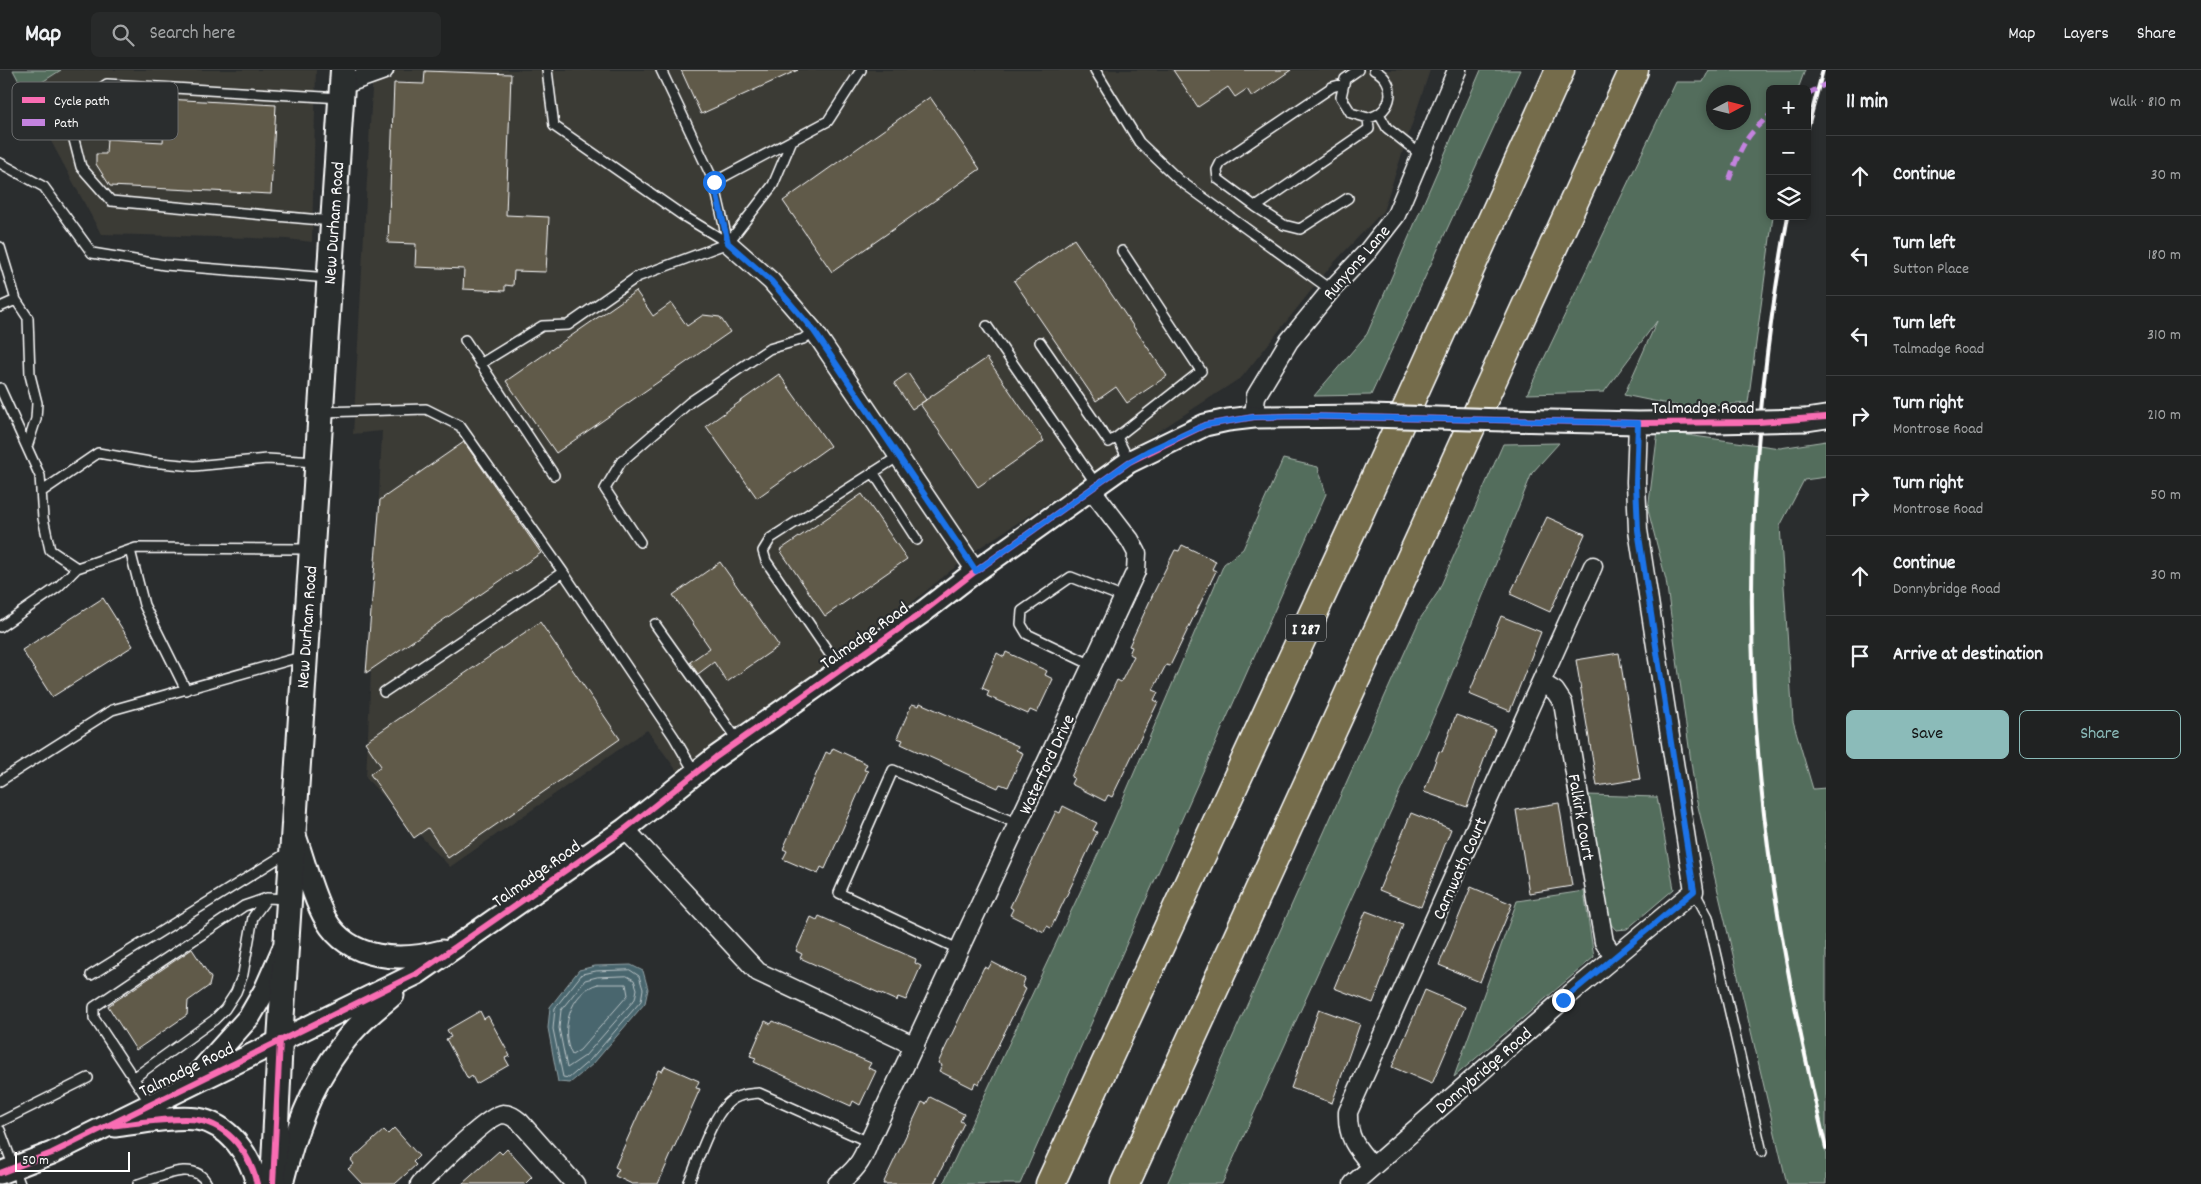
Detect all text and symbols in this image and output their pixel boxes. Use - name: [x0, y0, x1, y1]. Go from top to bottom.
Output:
- search box: [91, 12, 441, 57]
- text: Map: [25, 18, 61, 52]
- icon: search: [109, 21, 137, 49]
- text: Search here: [149, 21, 235, 48]
- text: Map: [2008, 22, 2035, 47]
- text: Layers: [2063, 22, 2109, 47]
- text: Share: [2137, 22, 2176, 47]
- legend: [12, 82, 178, 140]
- north arrow: [1706, 85, 1751, 130]
- map controls: [1766, 85, 1811, 220]
- button: +: [1766, 85, 1811, 130]
- text: 11 min: [1846, 88, 1888, 118]
- text: Walk · 810 m: [2110, 91, 2181, 114]
- text: Cycle path: [54, 92, 110, 112]
- text: Path: [54, 114, 79, 134]
- button: −: [1766, 130, 1811, 175]
- street label: New Durham Road: [319, 161, 352, 285]
- icon: ahead: [1846, 162, 1874, 190]
- text: Continue: [1893, 162, 1955, 189]
- text: 30 m: [2151, 164, 2181, 187]
- route start: [703, 171, 726, 194]
- button: layers: [1766, 175, 1811, 220]
- street label: Runyons Lane: [1318, 221, 1398, 307]
- text: Turn left: [1893, 231, 1956, 258]
- icon: left: [1846, 242, 1874, 270]
- text: 180 m: [2148, 244, 2181, 267]
- text: Sutton Place: [1893, 258, 1969, 281]
- text: Turn left: [1893, 311, 1956, 338]
- icon: left: [1846, 322, 1874, 350]
- text: 310 m: [2147, 324, 2181, 347]
- text: Talmadge Road: [1893, 338, 1984, 361]
- text: Turn right: [1893, 391, 1964, 418]
- street label: Talmadge Road: [1652, 397, 1754, 422]
- icon: right: [1846, 402, 1874, 430]
- text: 210 m: [2147, 404, 2181, 427]
- text: Montrose Road: [1893, 418, 1983, 441]
- text: Turn right: [1893, 471, 1964, 498]
- icon: right: [1846, 482, 1874, 510]
- text: 50 m: [2150, 484, 2181, 507]
- text: Montrose Road: [1893, 498, 1983, 521]
- text: Continue: [1893, 551, 1955, 578]
- icon: ahead: [1846, 562, 1874, 590]
- text: 30 m: [2151, 564, 2181, 587]
- street label: New Durham Road: [292, 565, 325, 689]
- text: Donnybridge Road: [1893, 578, 2001, 601]
- street label: Talmadge Road: [816, 597, 915, 677]
- road number: I 287: [1286, 614, 1326, 642]
- icon: arrive: [1846, 642, 1874, 670]
- text: Arrive at destination: [1893, 642, 2043, 669]
- button: Save: [1846, 710, 2009, 759]
- button: Share: [2019, 710, 2181, 759]
- street label: Waterford Drive: [1014, 711, 1083, 819]
- street label: Falkirk Court: [1560, 772, 1600, 863]
- street label: Carnwath Court: [1428, 814, 1495, 924]
- street label: Talmadge Road: [488, 835, 587, 915]
- route end: [1552, 989, 1575, 1012]
- street label: Donnybridge Road: [1431, 1023, 1539, 1121]
- street label: Talmadge Road: [135, 1037, 239, 1105]
- scale bar: [15, 1149, 130, 1172]
- text: 50 m: [22, 1151, 49, 1171]

